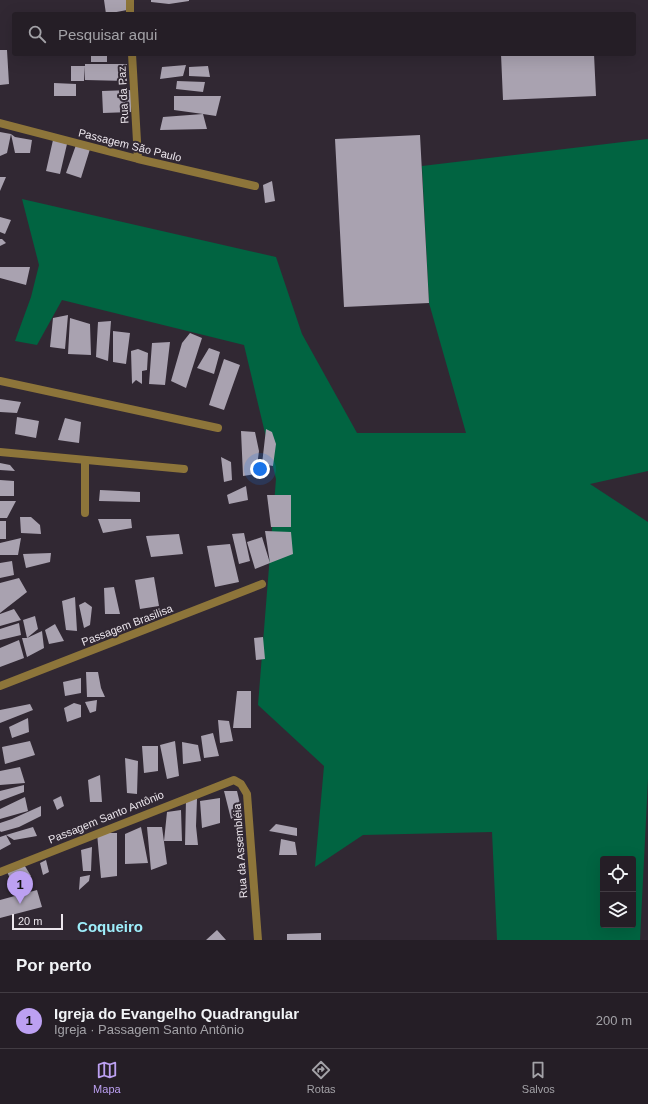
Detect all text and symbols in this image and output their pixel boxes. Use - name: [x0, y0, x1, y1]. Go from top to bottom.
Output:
- search box: [12, 12, 636, 56]
- icon: search: [26, 23, 48, 45]
- text: Pesquisar aqui: [58, 26, 157, 43]
- street label: Rua da Paz: [116, 66, 130, 124]
- street label: Passagem São Paulo: [77, 126, 183, 164]
- your location: [250, 459, 270, 479]
- street label: Passagem Brasilisa: [80, 602, 175, 648]
- street label: Passagem Santo Antônio: [46, 788, 166, 846]
- street label: Rua da Assembléia: [231, 802, 249, 899]
- map controls: [600, 856, 636, 928]
- button: locate: [600, 856, 636, 892]
- pin: 1: [7, 871, 33, 904]
- button: layers: [600, 892, 636, 928]
- scale bar: [12, 912, 63, 931]
- text: 20 m: [18, 915, 42, 927]
- district label: Coqueiro: [77, 918, 143, 935]
- text: Por perto: [16, 956, 92, 975]
- text: Igreja do Evangelho Quadrangular: [54, 1005, 299, 1022]
- text: 1: [25, 1013, 33, 1028]
- text: 200 m: [596, 1013, 632, 1028]
- text: Igreja · Passagem Santo Antônio: [54, 1022, 244, 1037]
- tab: Mapa: [93, 1059, 121, 1095]
- tab: Rotas: [307, 1059, 336, 1095]
- tab: Salvos: [522, 1059, 555, 1095]

